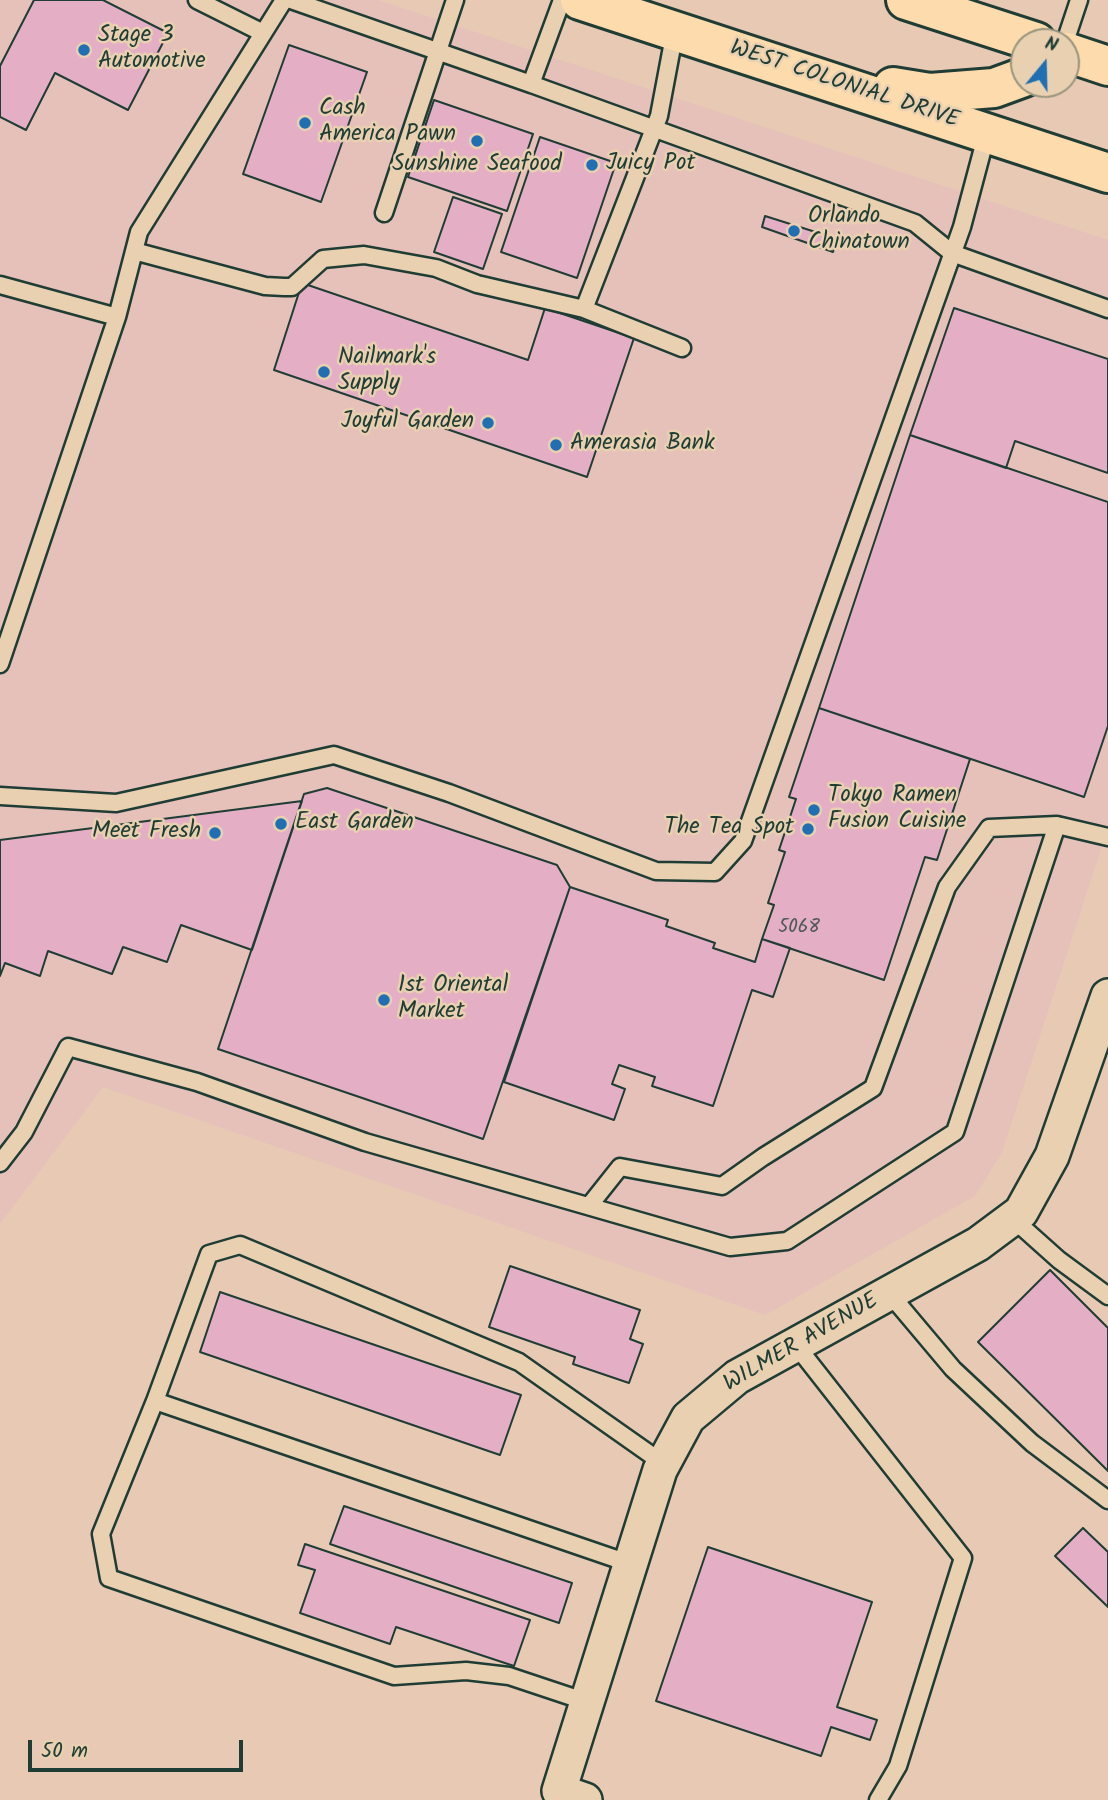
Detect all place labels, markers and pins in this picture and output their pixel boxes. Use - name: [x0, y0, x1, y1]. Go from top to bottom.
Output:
- place label: Stage 3 Automotive: [98, 23, 206, 77]
- marker: Stage 3 Automotive: [76, 42, 92, 58]
- place label: Cash America Pawn: [319, 96, 456, 150]
- marker: Cash America Pawn: [297, 115, 313, 131]
- marker: Sunshine Seafood: [469, 133, 485, 149]
- place label: Juicy Pot: [606, 151, 695, 179]
- place label: Sunshine Seafood: [392, 152, 562, 180]
- marker: Juicy Pot: [584, 157, 600, 173]
- place label: Orlando Chinatown: [808, 204, 910, 258]
- marker: Orlando Chinatown: [786, 223, 802, 239]
- place label: Nailmark's Supply: [338, 345, 436, 399]
- marker: Nailmark's Supply: [316, 364, 332, 380]
- place label: Joyful Garden: [341, 409, 474, 437]
- marker: Joyful Garden: [480, 415, 496, 431]
- place label: Amerasia Bank: [570, 431, 715, 459]
- marker: Amerasia Bank: [548, 437, 564, 453]
- place label: Tokyo Ramen Fusion Cuisine: [828, 783, 966, 837]
- marker: Tokyo Ramen Fusion Cuisine: [806, 802, 822, 818]
- place label: East Garden: [295, 810, 414, 838]
- place label: The Tea Spot: [665, 815, 794, 843]
- marker: East Garden: [273, 816, 289, 832]
- place label: Meet Fresh: [92, 819, 201, 847]
- marker: The Tea Spot: [800, 821, 816, 837]
- marker: Meet Fresh: [207, 825, 223, 841]
- place label: 1st Oriental Market: [398, 973, 508, 1027]
- marker: 1st Oriental Market: [376, 992, 392, 1008]

